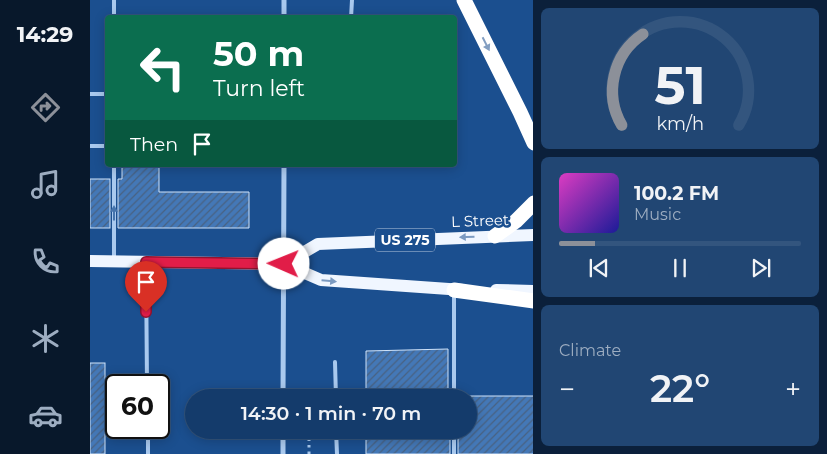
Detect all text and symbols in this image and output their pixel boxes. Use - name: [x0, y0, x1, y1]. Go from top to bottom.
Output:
- text: 14:29: [17, 21, 73, 48]
- text: 50 m: [213, 32, 304, 75]
- icon: left: [130, 35, 195, 100]
- one-way arrow: [482, 36, 490, 51]
- text: 51: [654, 54, 706, 117]
- text: Turn left: [213, 75, 305, 102]
- icon: directions: [28, 90, 63, 125]
- text: km/h: [656, 113, 704, 134]
- icon: arrive: [188, 130, 216, 158]
- text: Then: [130, 133, 178, 156]
- icon: music: [28, 167, 63, 202]
- text: 100.2 FM: [634, 182, 719, 205]
- one-way arrow: [110, 205, 118, 221]
- text: Music: [634, 205, 681, 224]
- street label: L Street: [451, 210, 509, 231]
- road number: US 275: [375, 228, 435, 252]
- one-way arrow: [459, 234, 475, 242]
- position arrow: [257, 237, 309, 289]
- icon: phone: [28, 244, 63, 279]
- icon: previous: [585, 254, 613, 282]
- icon: pause: [666, 254, 694, 282]
- icon: next: [747, 254, 775, 282]
- pin: [125, 261, 167, 312]
- icon: arrive: [132, 268, 160, 296]
- one-way arrow: [321, 277, 337, 285]
- icon: climate: [28, 321, 63, 356]
- text: Climate: [559, 341, 621, 360]
- text: 22°: [650, 365, 710, 412]
- text: −: [559, 372, 575, 406]
- text: +: [785, 372, 801, 406]
- speed limit sign: 60: [105, 374, 170, 439]
- icon: car: [28, 398, 63, 433]
- text: 14:30 · 1 min · 70 m: [241, 402, 421, 425]

